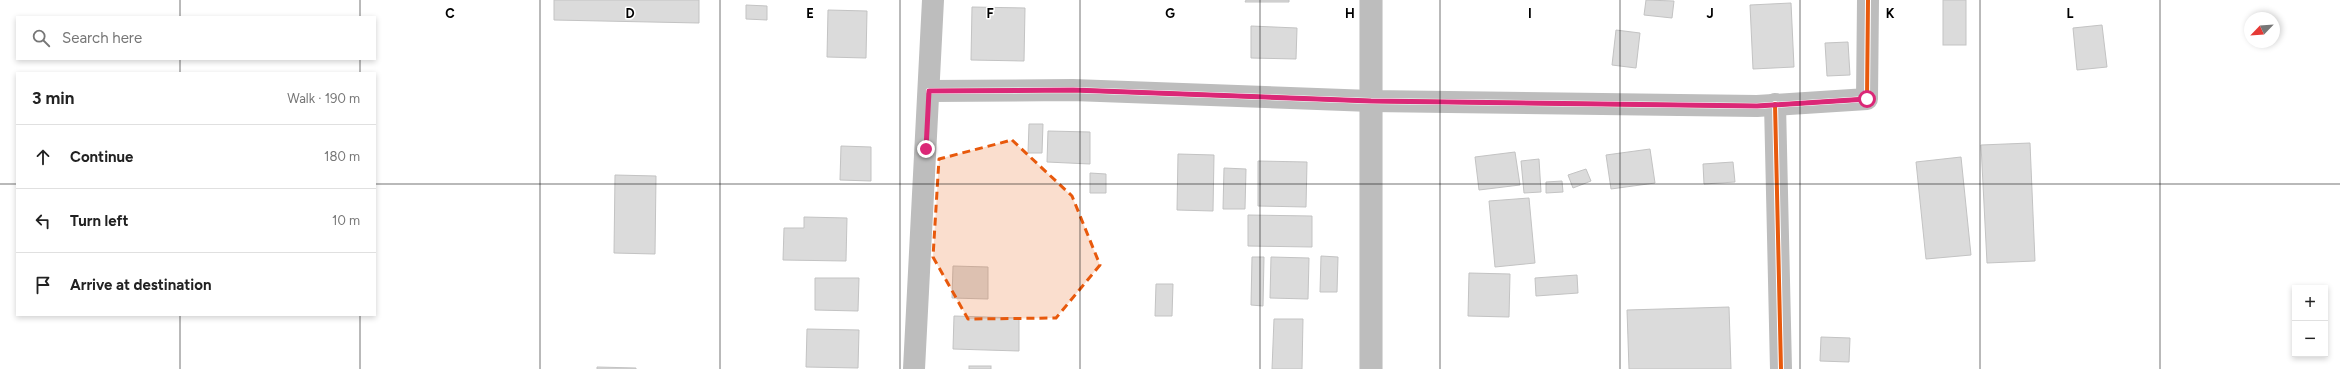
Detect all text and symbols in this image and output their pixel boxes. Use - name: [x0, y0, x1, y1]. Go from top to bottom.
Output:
- text: C: [445, 6, 455, 21]
- text: D: [625, 6, 635, 21]
- text: E: [806, 6, 814, 21]
- text: F: [986, 6, 994, 21]
- text: G: [1165, 6, 1175, 21]
- text: H: [1345, 6, 1355, 21]
- text: I: [1528, 6, 1532, 21]
- text: J: [1706, 6, 1714, 21]
- text: K: [1886, 6, 1895, 21]
- text: L: [2067, 6, 2074, 21]
- north arrow: [2244, 12, 2280, 48]
- search box: [16, 16, 376, 60]
- icon: search: [30, 27, 52, 49]
- text: Search here: [62, 29, 142, 47]
- text: 3 min: [32, 88, 74, 108]
- route start: [1858, 90, 1876, 108]
- text: Walk · 190 m: [287, 91, 360, 106]
- route end: [917, 140, 935, 158]
- icon: ahead: [32, 146, 54, 168]
- text: Continue: [70, 148, 133, 166]
- text: 180 m: [324, 149, 360, 164]
- icon: left: [32, 210, 54, 232]
- text: Turn left: [70, 212, 128, 230]
- text: 10 m: [332, 213, 360, 228]
- icon: arrive: [32, 274, 54, 296]
- text: Arrive at destination: [70, 276, 211, 294]
- map controls: [2292, 285, 2328, 357]
- button: +: [2292, 285, 2328, 321]
- button: −: [2292, 321, 2328, 357]

